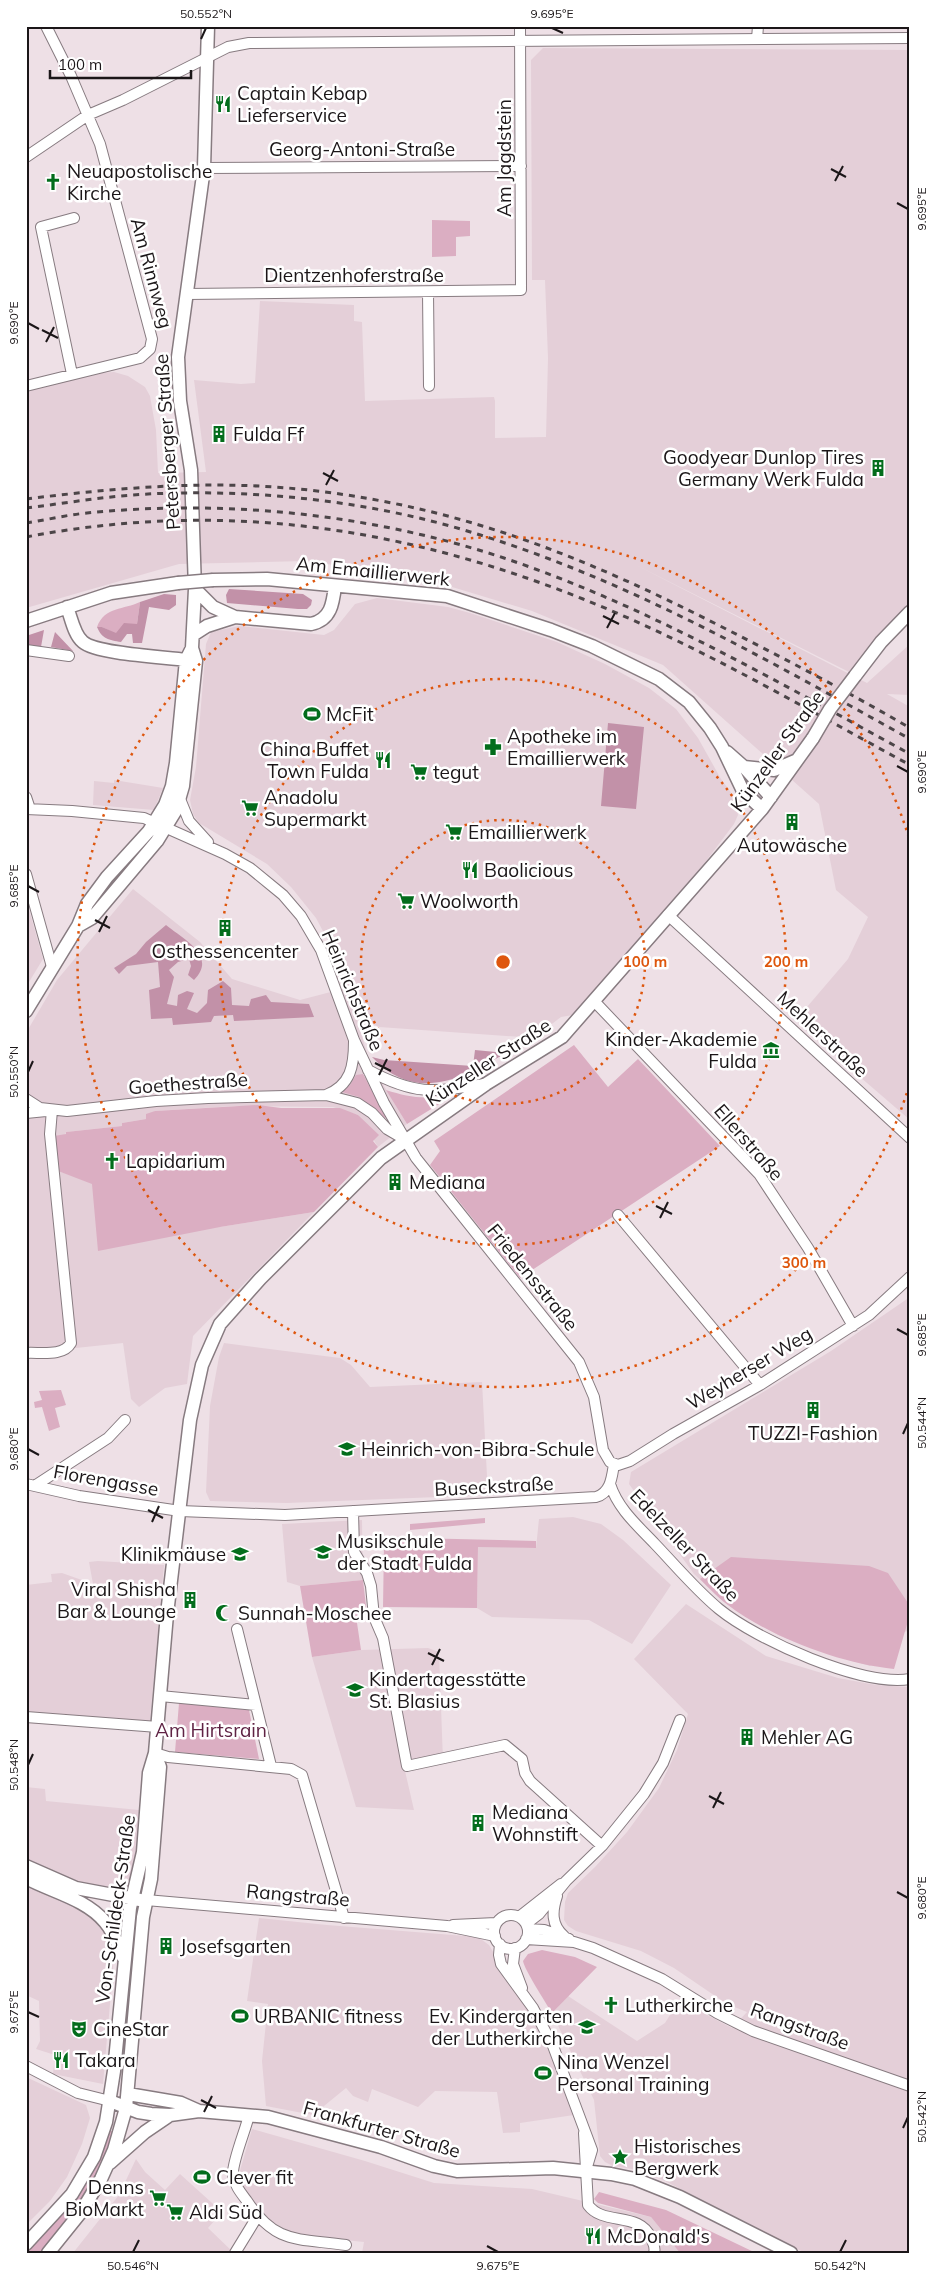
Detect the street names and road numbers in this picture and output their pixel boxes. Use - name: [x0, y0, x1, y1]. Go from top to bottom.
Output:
- street label: Am Jagdstein: [492, 99, 516, 217]
- street label: Georg-Antoni-Straße: [269, 137, 455, 161]
- street label: Am Rinnweg: [126, 215, 178, 331]
- street label: Dientzenhoferstraße: [264, 263, 444, 287]
- street label: Petersberger Straße: [149, 353, 185, 531]
- street label: Am Emaillierwerk: [295, 551, 451, 591]
- street label: Künzeller Straße: [725, 686, 829, 816]
- street label: Heinrichstraße: [317, 926, 389, 1054]
- street label: Mehlerstraße: [772, 986, 874, 1082]
- street label: Künzeller Straße: [421, 1013, 555, 1111]
- street label: Goethestraße: [127, 1067, 249, 1099]
- street label: Ellerstraße: [709, 1099, 789, 1185]
- street label: Friedensstraße: [482, 1219, 584, 1335]
- street label: Weyherser Weg: [682, 1321, 816, 1415]
- street label: Florengasse: [52, 1459, 160, 1501]
- street label: Buseckstraße: [434, 1471, 554, 1501]
- street label: Edelzeller Straße: [625, 1484, 745, 1606]
- street label: Von-Schildeck-Straße: [90, 1813, 140, 2005]
- street label: Rangstraße: [245, 1879, 351, 1911]
- street label: Rangstraße: [747, 1997, 853, 2055]
- street label: Frankfurter Straße: [301, 2095, 463, 2163]

